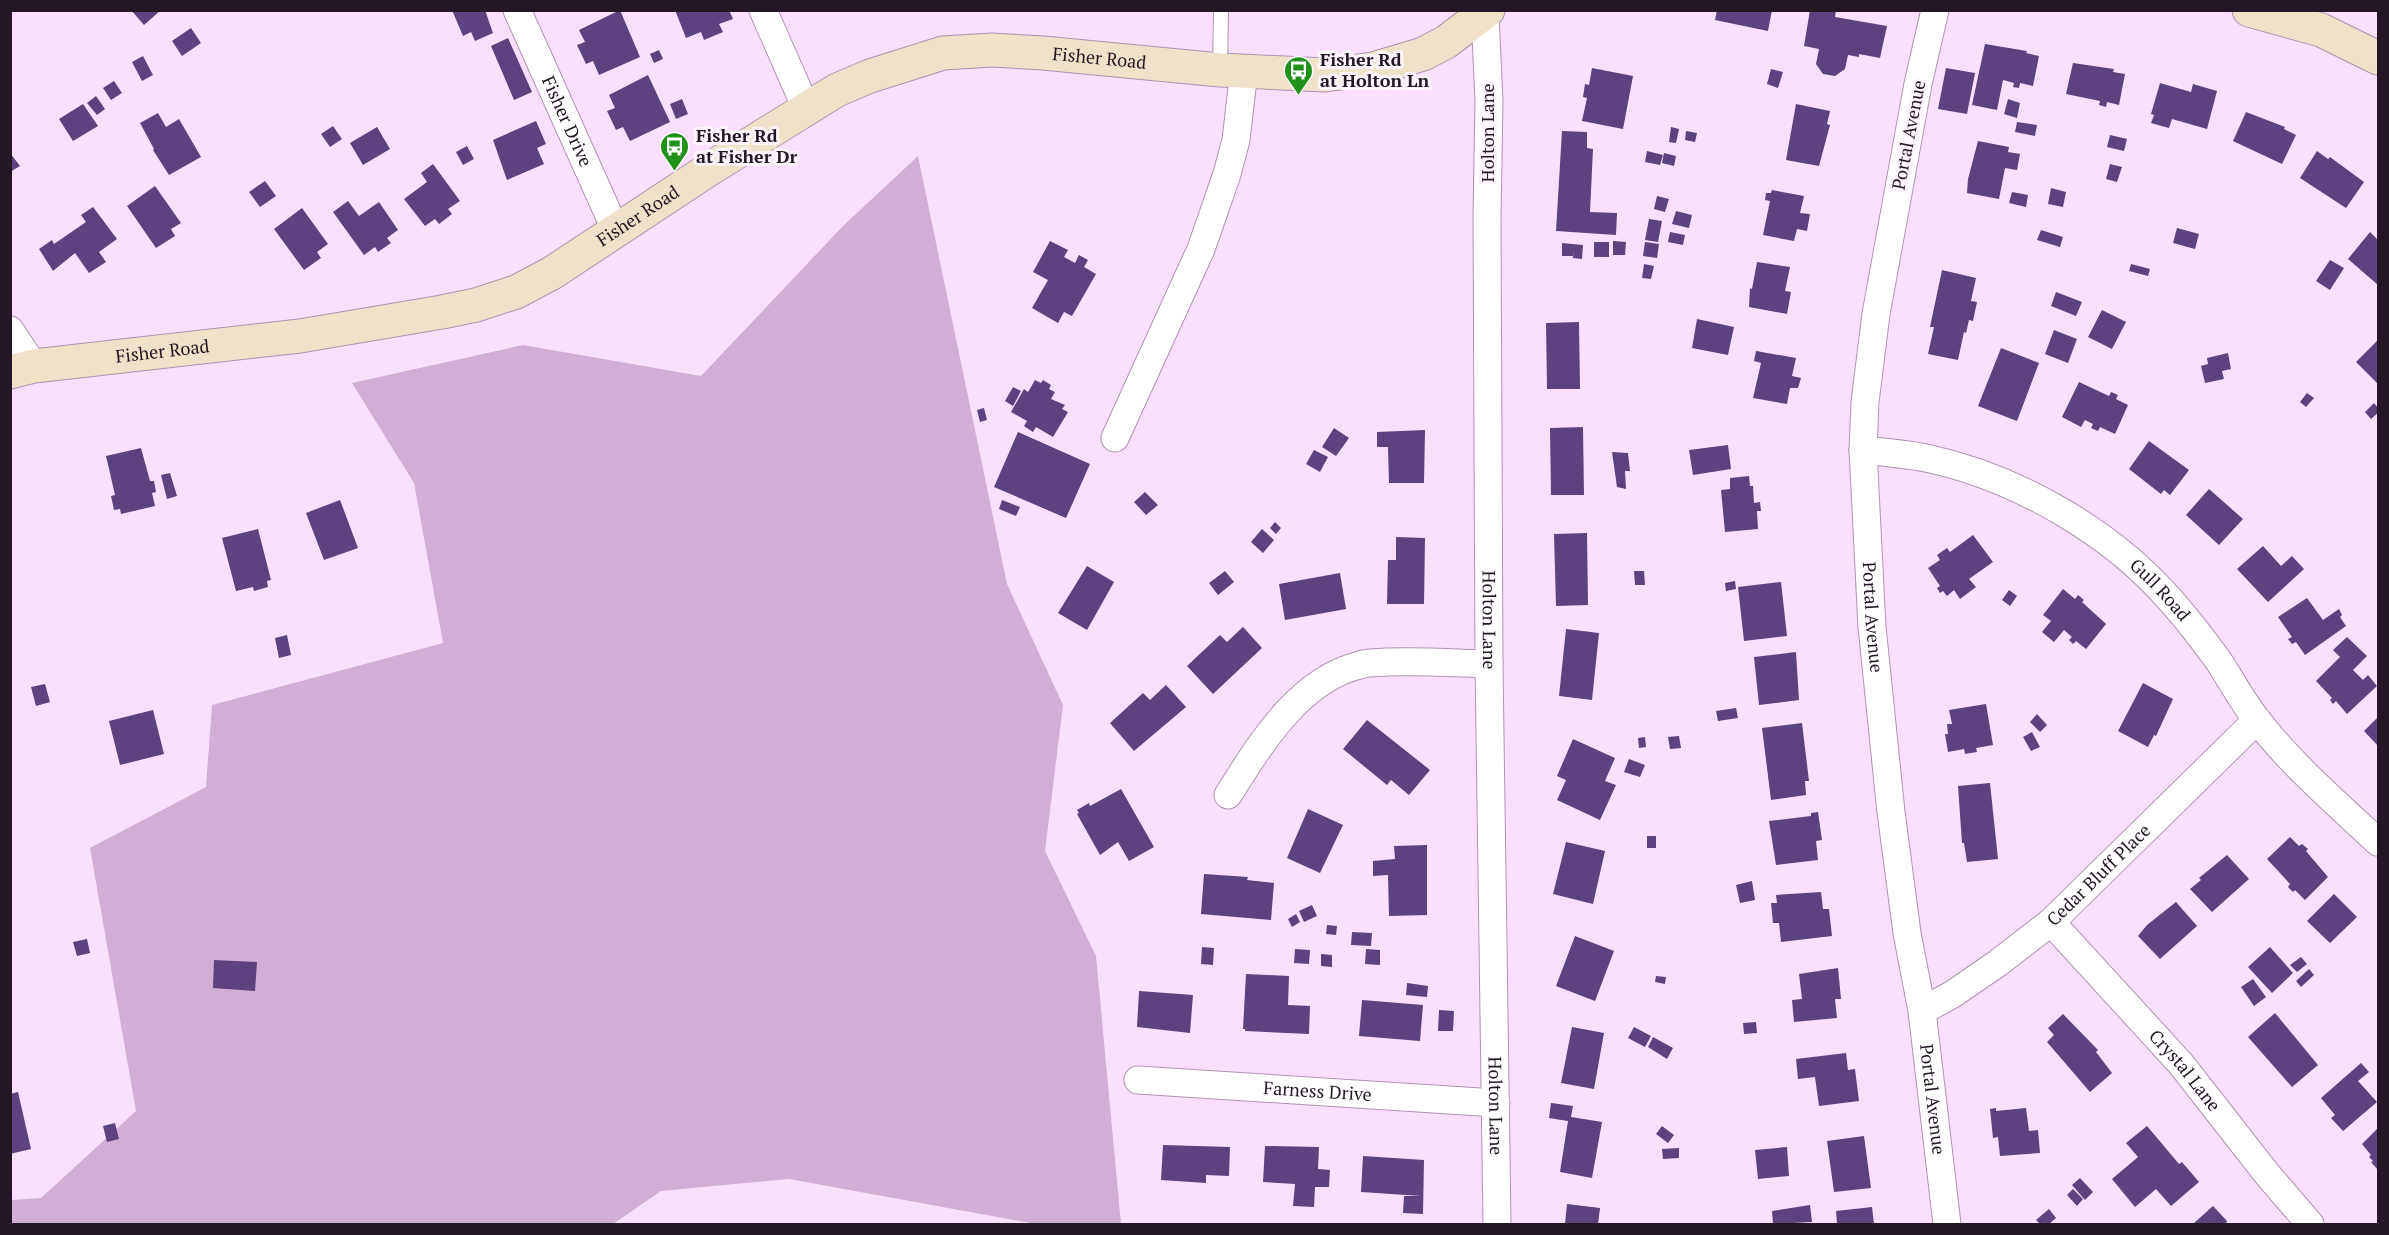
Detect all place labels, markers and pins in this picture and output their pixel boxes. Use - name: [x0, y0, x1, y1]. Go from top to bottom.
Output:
- place label: Fisher Rd at Holton Ln: [1320, 47, 1429, 92]
- bus stop icon: Fisher Rd at Holton Ln: [1283, 54, 1315, 96]
- place label: Fisher Rd at Fisher Dr: [696, 123, 798, 168]
- bus stop icon: Fisher Rd at Fisher Dr: [659, 130, 691, 172]

